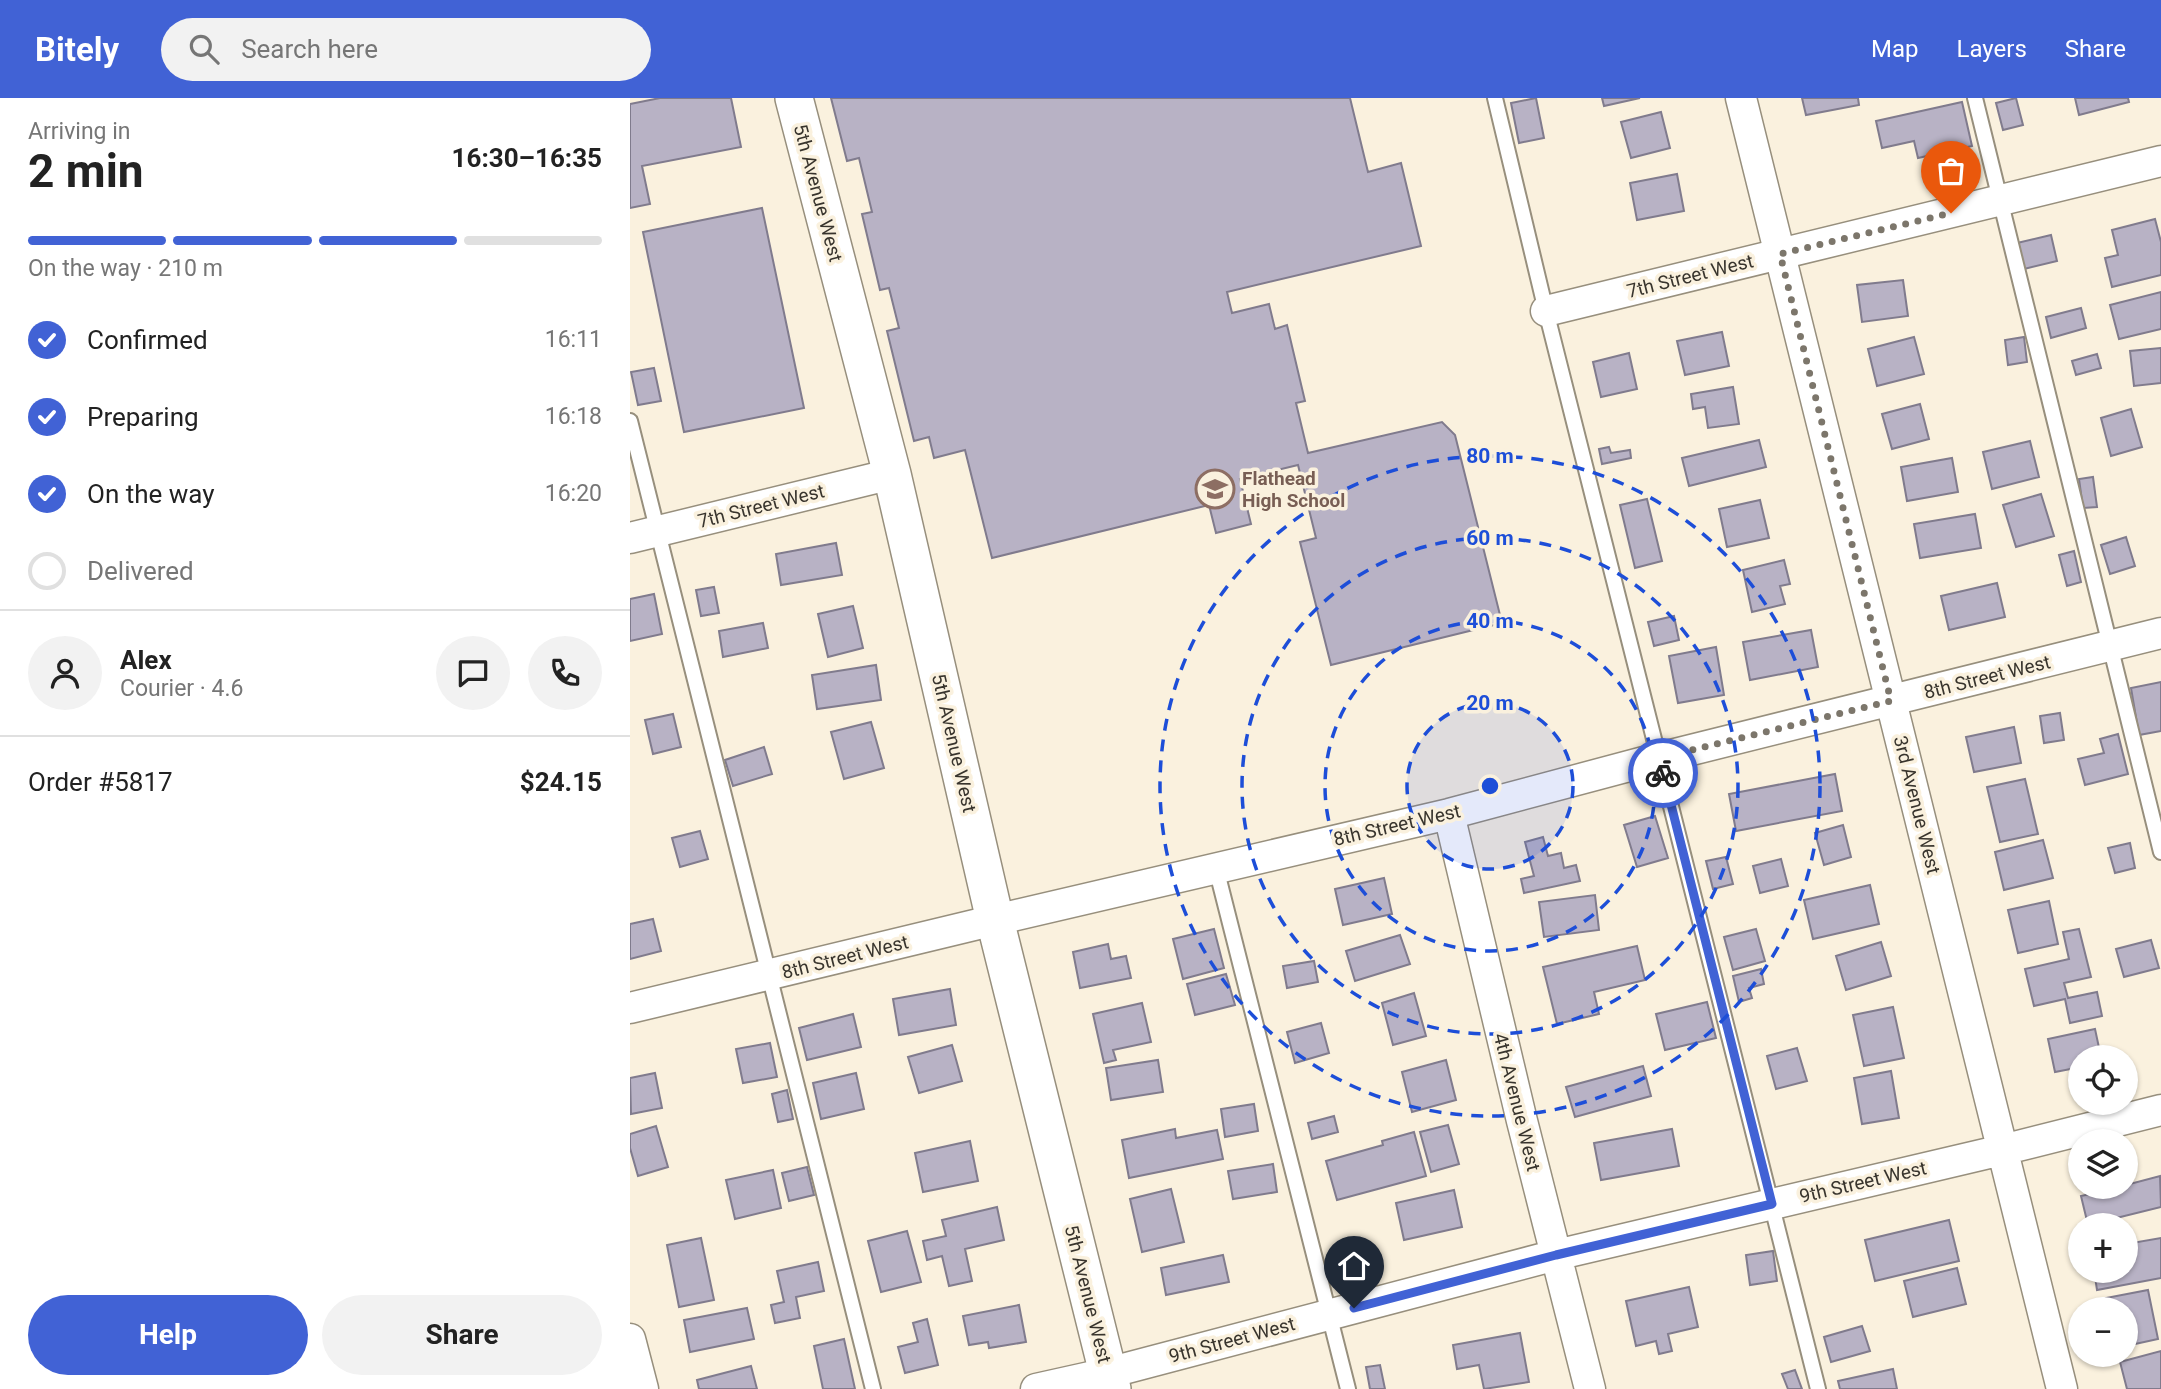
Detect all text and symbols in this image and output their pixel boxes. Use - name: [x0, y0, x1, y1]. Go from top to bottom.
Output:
- search box: [161, 18, 651, 81]
- text: Bitely: [35, 30, 119, 69]
- icon: search: [185, 30, 223, 68]
- text: Search here: [241, 34, 378, 64]
- text: Map: [1871, 35, 1919, 63]
- text: Layers: [1957, 35, 2027, 63]
- text: Share: [2065, 35, 2126, 63]
- text: Arriving in: [28, 118, 131, 145]
- street label: 5th Avenue West: [789, 122, 847, 264]
- pin: [1921, 141, 1981, 213]
- text: 16:30–16:35: [452, 143, 602, 173]
- text: 2 min: [28, 144, 144, 198]
- icon: bag: [1932, 152, 1970, 190]
- street label: 7th Street West: [1624, 249, 1756, 303]
- text: On the way · 210 m: [28, 255, 223, 282]
- icon: check: [28, 321, 66, 359]
- text: Confirmed: [87, 325, 208, 355]
- text: 16:11: [545, 326, 602, 353]
- icon: check: [28, 398, 66, 436]
- text: Preparing: [87, 402, 199, 432]
- text: 16:18: [545, 403, 602, 430]
- text: 80 m: [1466, 444, 1514, 468]
- place label: Flathead High School: [1242, 467, 1345, 512]
- school or university icon: Flathead High School: [1194, 468, 1236, 510]
- icon: check: [28, 475, 66, 513]
- text: On the way: [87, 479, 215, 509]
- street label: 7th Street West: [695, 479, 827, 533]
- text: 16:20: [545, 480, 602, 507]
- text: 60 m: [1466, 526, 1514, 550]
- text: Delivered: [87, 556, 194, 586]
- text: 40 m: [1466, 609, 1514, 633]
- button: person: [28, 636, 102, 710]
- button: chat: [436, 636, 510, 710]
- button: phone: [528, 636, 602, 710]
- text: Alex: [120, 645, 172, 675]
- street label: 8th Street West: [1921, 650, 2053, 704]
- street label: 5th Avenue West: [927, 671, 981, 815]
- text: Courier · 4.6: [120, 675, 243, 702]
- text: 20 m: [1466, 691, 1514, 715]
- street label: 3rd Avenue West: [1889, 733, 1945, 877]
- courier: [1628, 738, 1698, 808]
- icon: bike: [1644, 754, 1682, 792]
- text: Order #5817: [28, 767, 173, 797]
- text: $24.15: [520, 767, 602, 797]
- centre of rings: [1478, 774, 1502, 798]
- street label: 8th Street West: [1331, 799, 1463, 851]
- street label: 8th Street West: [779, 930, 911, 984]
- street label: 4th Avenue West: [1489, 1031, 1545, 1173]
- map controls: [2068, 1045, 2138, 1367]
- button: locate: [2068, 1045, 2138, 1115]
- button: layers: [2068, 1129, 2138, 1199]
- street label: 9th Street West: [1797, 1156, 1929, 1208]
- button: +: [2068, 1213, 2138, 1283]
- street label: 5th Avenue West: [1060, 1223, 1116, 1365]
- pin: [1324, 1236, 1384, 1308]
- icon: home: [1335, 1247, 1373, 1285]
- button: Help: [28, 1295, 308, 1375]
- button: Share: [322, 1295, 602, 1375]
- button: −: [2068, 1297, 2138, 1367]
- street label: 9th Street West: [1166, 1312, 1298, 1368]

